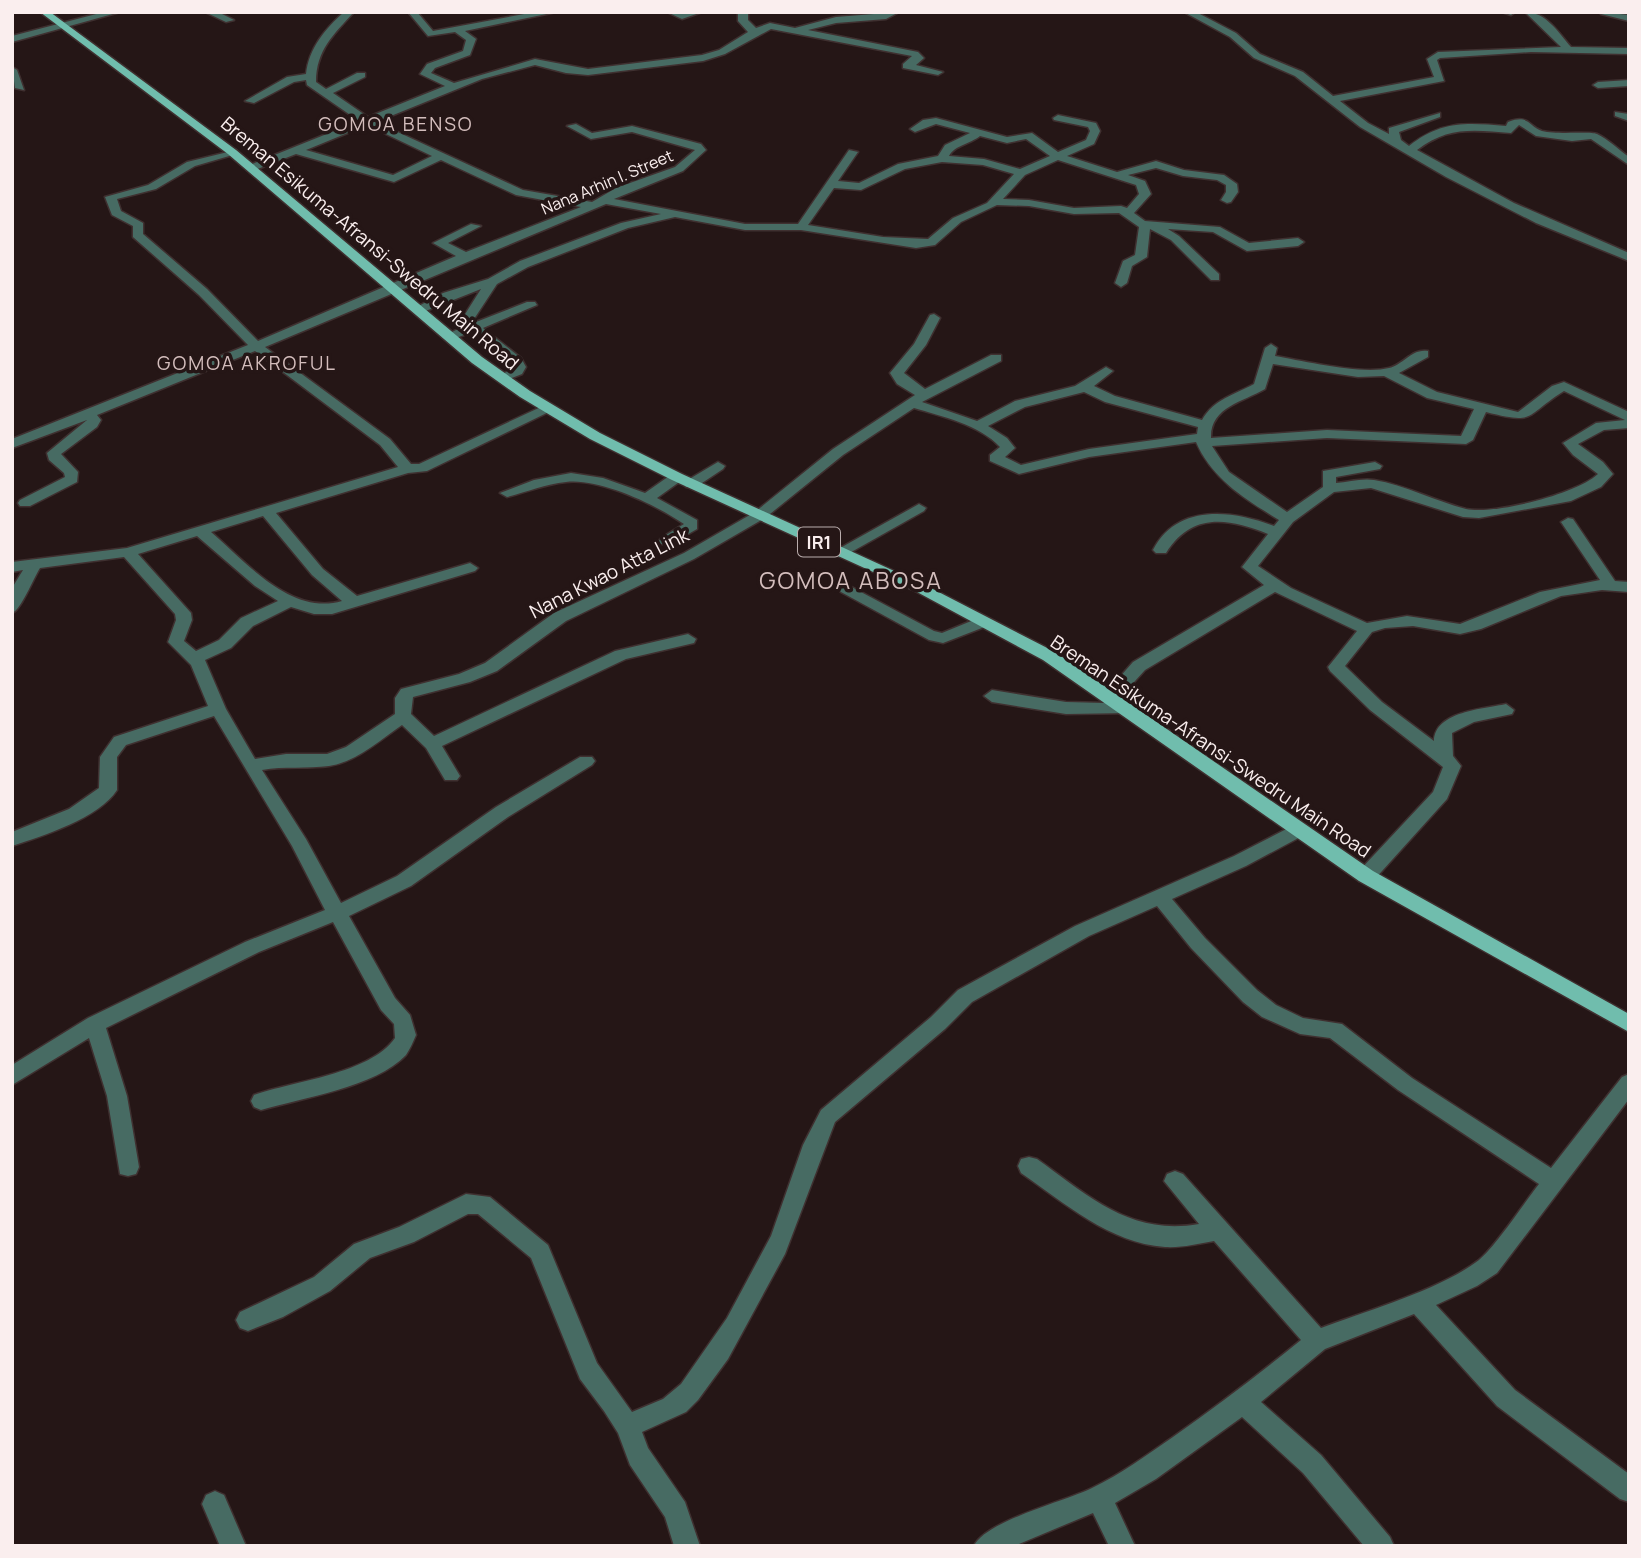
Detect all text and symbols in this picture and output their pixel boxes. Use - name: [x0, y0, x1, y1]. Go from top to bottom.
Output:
- street label: Breman Esikuma-Afransi-Swedru Main Road: [216, 110, 524, 376]
- district label: GOMOA BENSO: [318, 111, 474, 137]
- street label: Nana Arhin I. Street: [538, 144, 676, 220]
- district label: GOMOA AKROFUL: [157, 350, 337, 376]
- street label: Nana Kwao Atta Link: [525, 521, 694, 624]
- road number: IR1: [798, 528, 840, 556]
- district label: GOMOA ABOSA: [759, 564, 943, 596]
- street label: Breman Esikuma-Afransi-Swedru Main Road: [1046, 629, 1376, 863]

